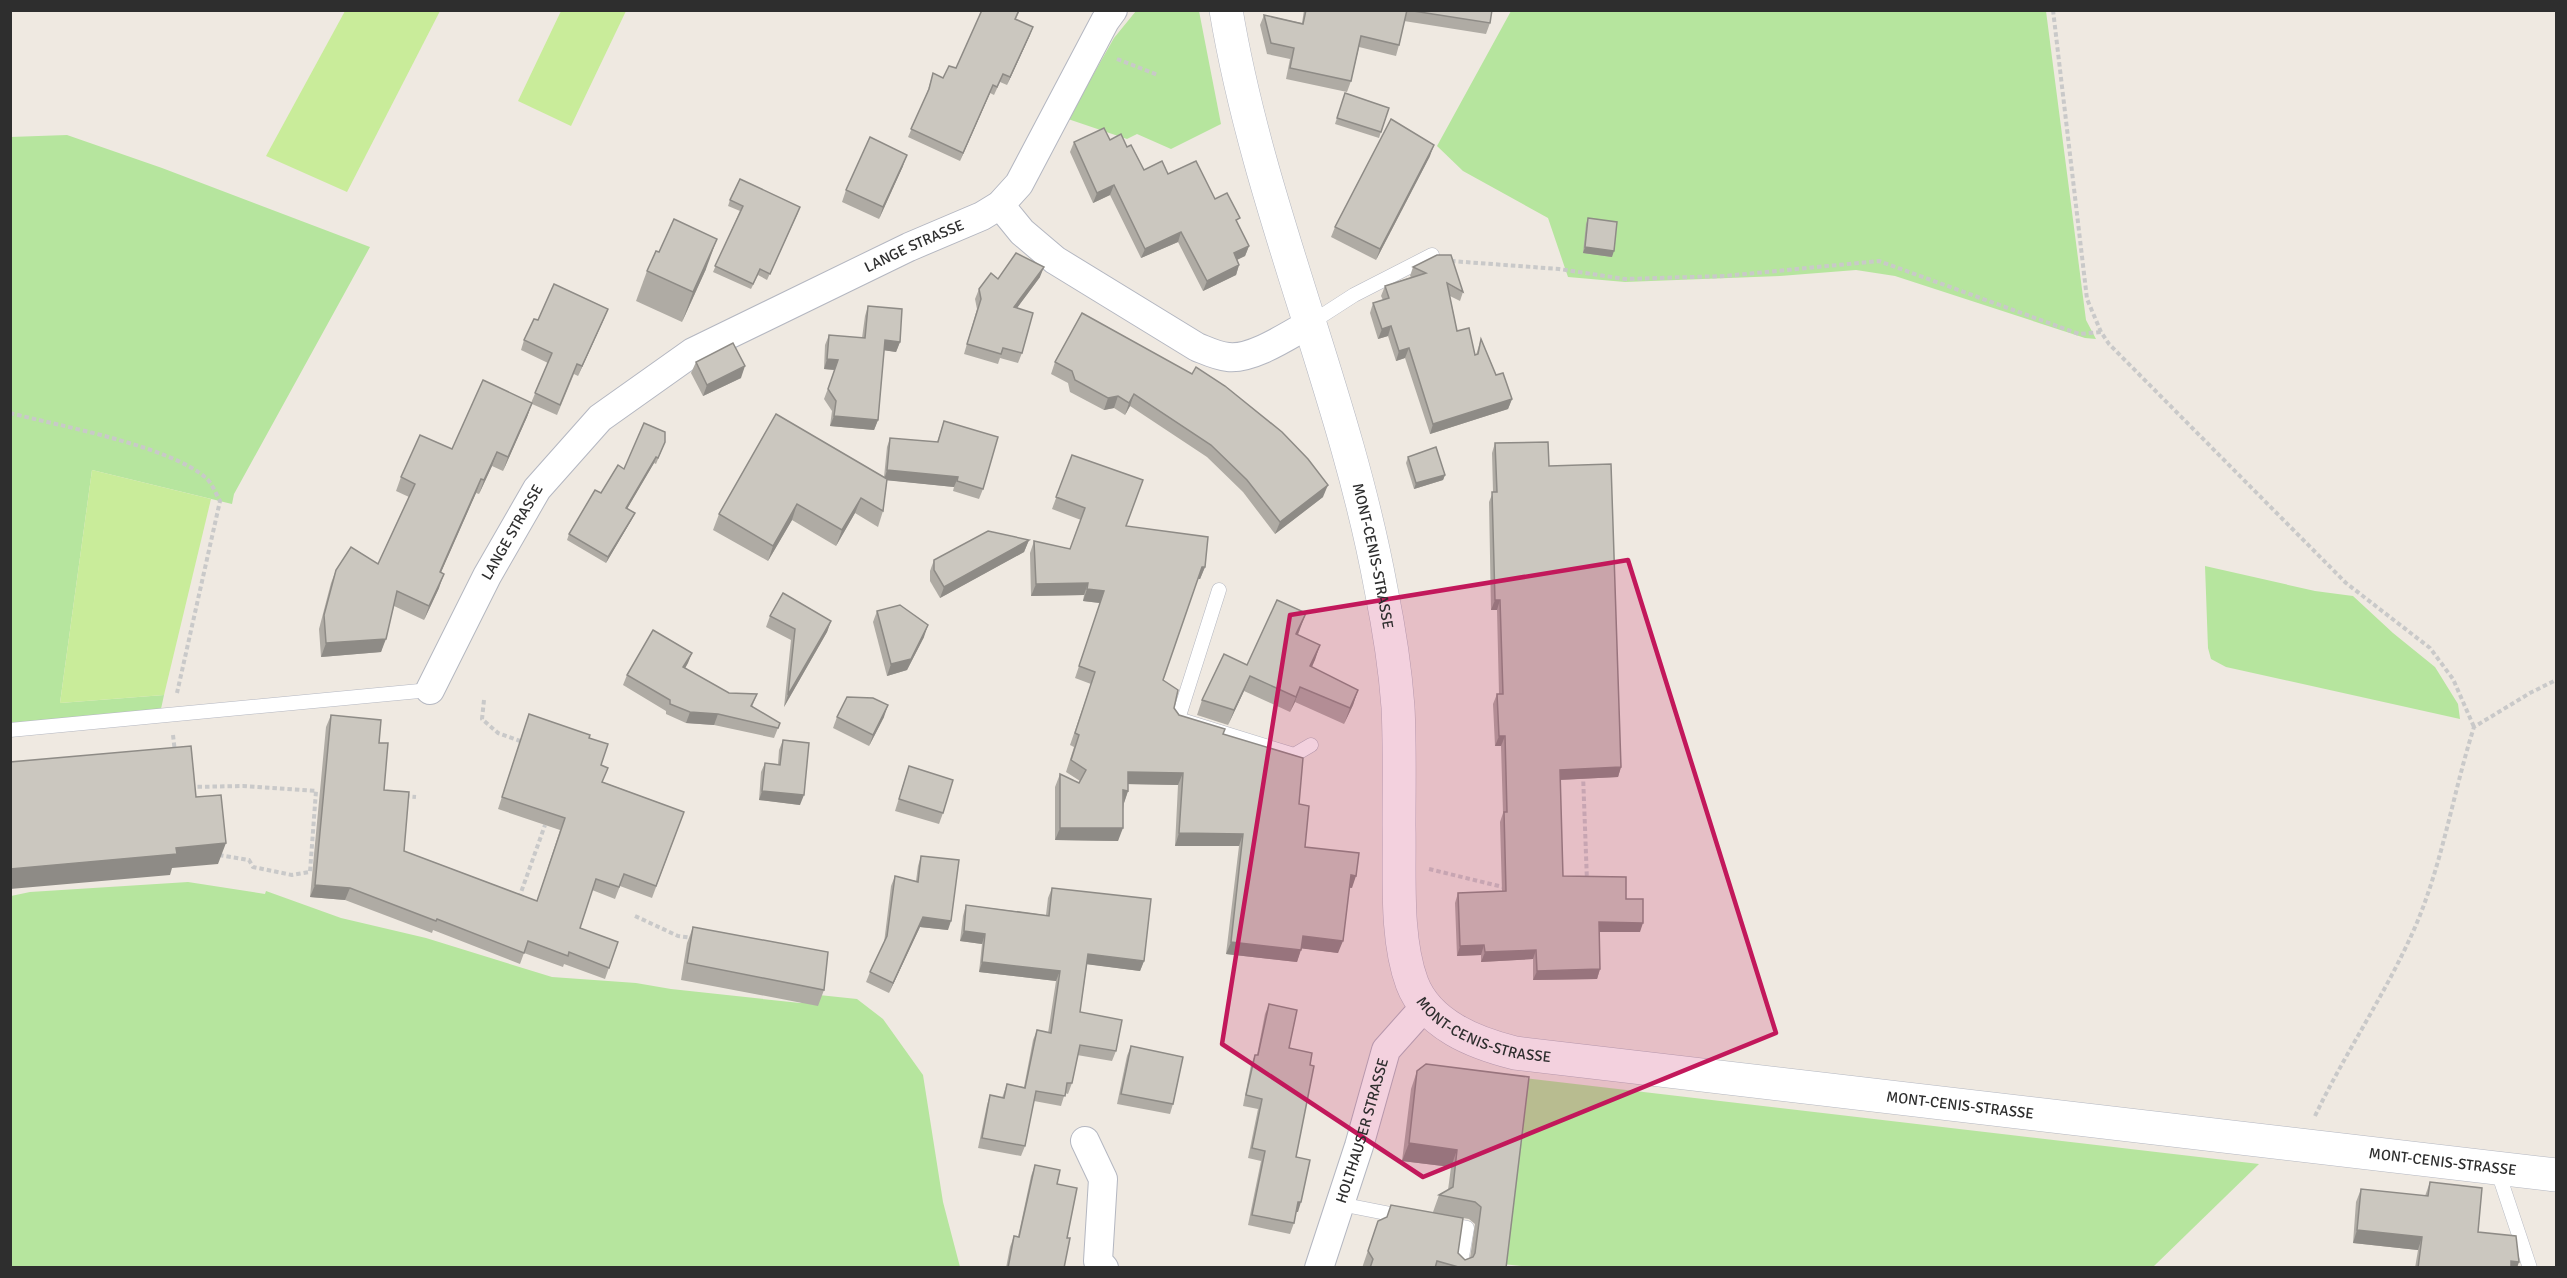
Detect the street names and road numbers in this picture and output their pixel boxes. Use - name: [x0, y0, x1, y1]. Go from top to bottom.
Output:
- street label: LANGE STRASSE: [861, 216, 967, 276]
- street label: LANGE STRASSE: [478, 481, 547, 583]
- street label: MONT-CENIS-STRASSE: [1349, 481, 1397, 630]
- street label: MONT-CENIS-STRASSE: [1413, 993, 1552, 1066]
- street label: HOLTHAUSER STRASSE: [1332, 1056, 1392, 1205]
- street label: MONT-CENIS-STRASSE: [1885, 1088, 2035, 1123]
- street label: MONT-CENIS-STRASSE: [2368, 1144, 2518, 1179]

